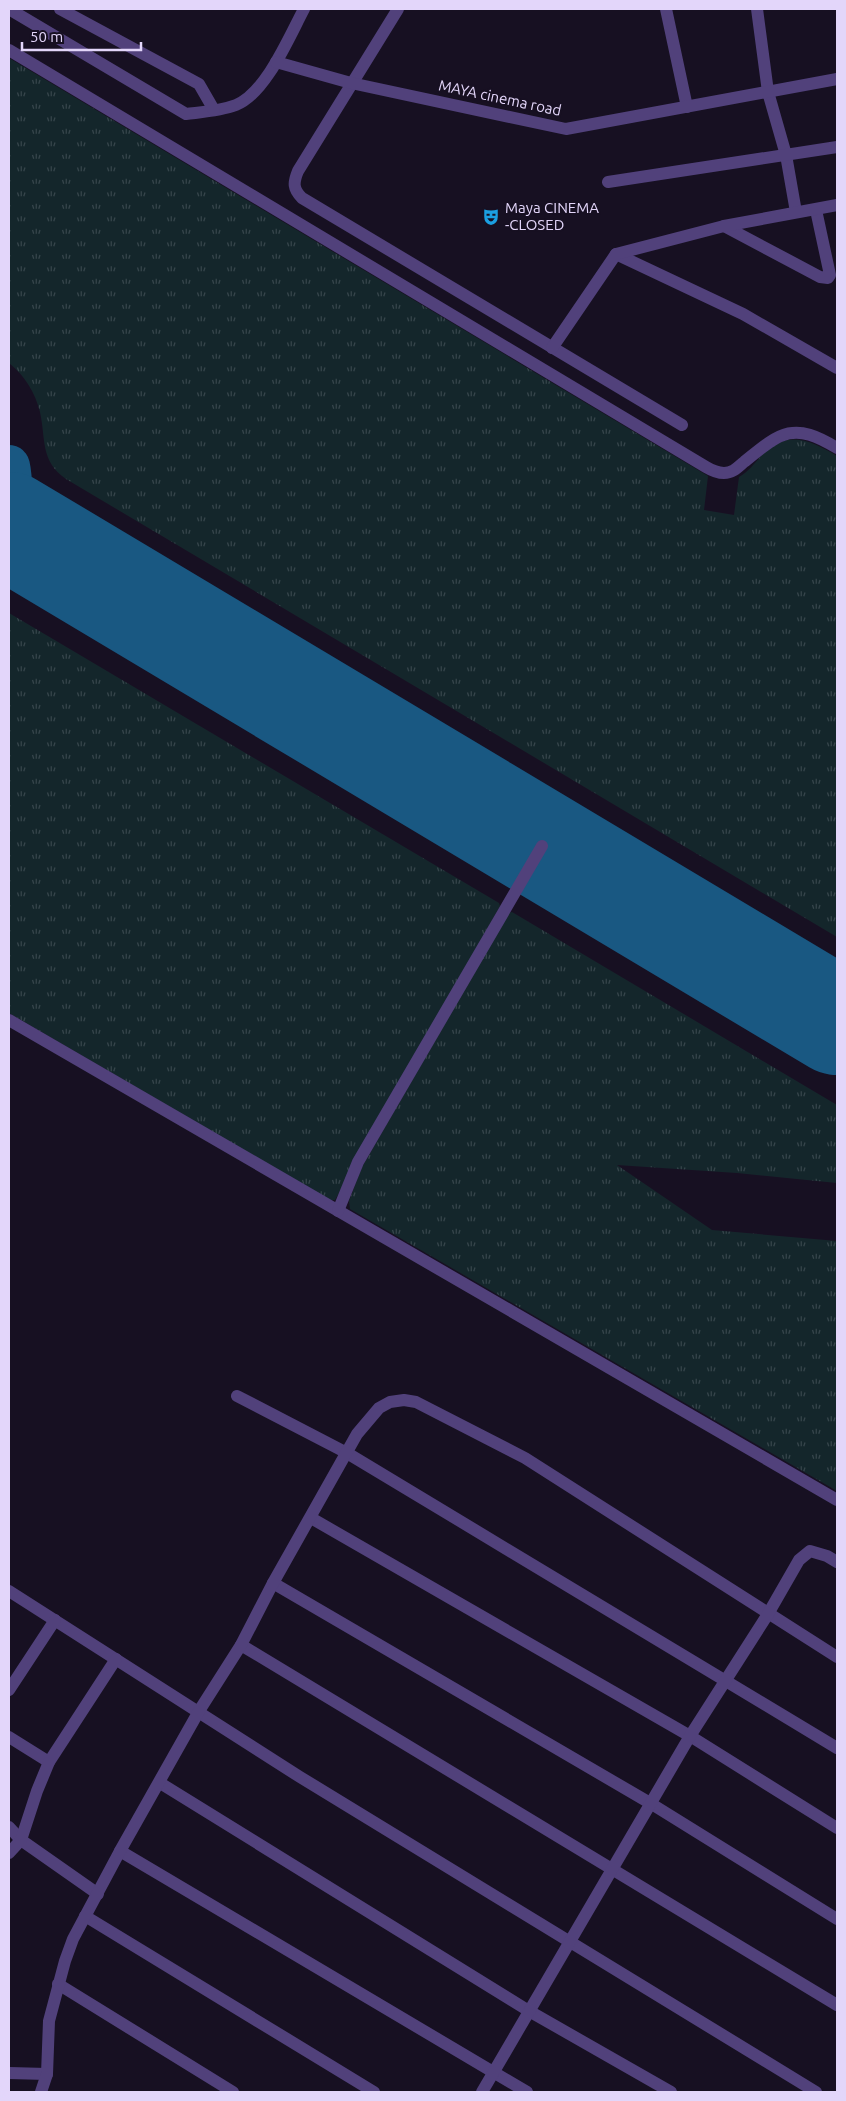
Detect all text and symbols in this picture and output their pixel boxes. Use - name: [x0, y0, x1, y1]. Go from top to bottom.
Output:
- scale bar: [22, 20, 141, 52]
- text: 50 m: [30, 28, 63, 45]
- street label: MAYA cinema road: [437, 76, 563, 119]
- place label: Maya CINEMA -CLOSED: [505, 199, 599, 233]
- theatre icon: Maya CINEMA -CLOSED: [481, 207, 501, 227]

